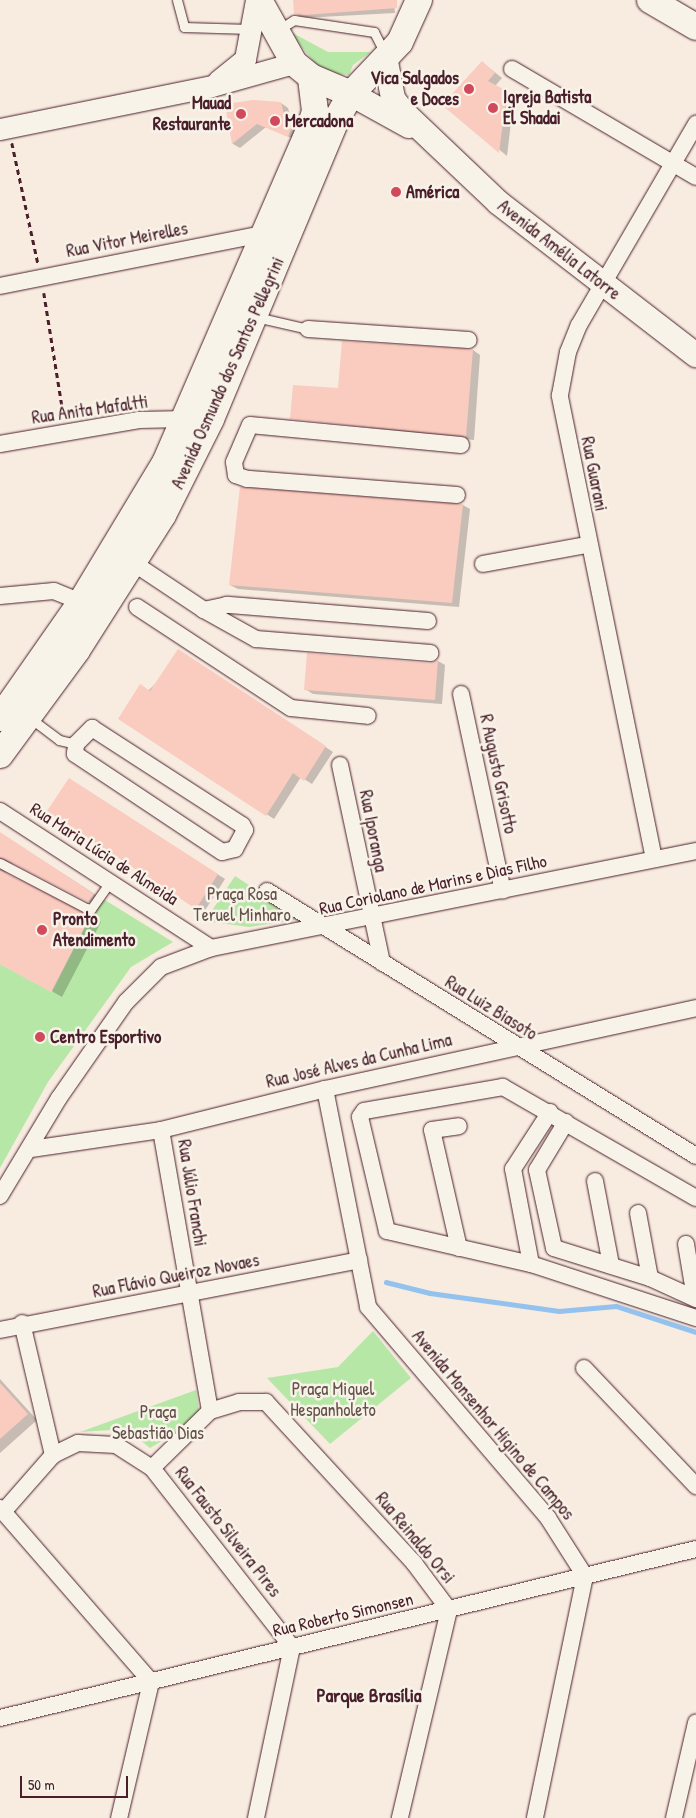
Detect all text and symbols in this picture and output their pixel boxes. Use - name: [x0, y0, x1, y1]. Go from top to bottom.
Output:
- place label: Vica Salgados e Doces: [370, 68, 459, 110]
- marker: Vica Salgados e Doces: [463, 83, 475, 95]
- place label: Igreja Batista El Shadai: [503, 87, 591, 130]
- place label: Mauad Restaurante: [153, 93, 231, 136]
- marker: Igreja Batista El Shadai: [487, 102, 499, 114]
- marker: Mauad Restaurante: [235, 108, 247, 120]
- place label: Mercadona: [285, 110, 353, 132]
- marker: Mercadona: [269, 115, 281, 127]
- place label: América: [406, 181, 459, 203]
- marker: América: [390, 186, 402, 198]
- street label: Avenida Amélia Latorre: [493, 195, 625, 305]
- street label: Rua Vitor Meirelles: [65, 218, 189, 262]
- street label: Avenida Osmundo dos Santos Pellegrini: [167, 254, 289, 492]
- street label: Rua Anita Mafaltti: [30, 391, 150, 429]
- street label: Rua Guarani: [576, 435, 612, 513]
- street label: R Augusto Grisotto: [475, 712, 521, 836]
- street label: Rua Iporanga: [354, 788, 392, 874]
- street label: Rua Maria Lúcia de Almeida: [26, 798, 182, 910]
- street label: Rua Coriolano de Marins e Dias Filho: [317, 850, 549, 920]
- park label: Praça Rosa Teruel Minharo: [193, 884, 291, 926]
- place label: Pronto Atendimento: [53, 909, 135, 952]
- marker: Pronto Atendimento: [35, 923, 49, 937]
- street label: Rua Luiz Biasoto: [441, 971, 541, 1045]
- place label: Centro Esportivo: [50, 1026, 161, 1048]
- street label: Rua José Alves da Cunha Lima: [264, 1029, 454, 1093]
- marker: Centro Esportivo: [34, 1031, 46, 1043]
- street label: Rua Júlio Franchi: [173, 1138, 211, 1248]
- street label: Rua Flávio Queiroz Novaes: [91, 1249, 261, 1303]
- street label: Avenida Monsenhor Higino de Campos: [407, 1326, 579, 1524]
- park label: Praça Miguel Hespanholeto: [290, 1379, 376, 1422]
- park label: Praça Sebastião Dias: [112, 1402, 204, 1445]
- street label: Rua Fausto Silveira Pires: [170, 1463, 286, 1601]
- street label: Rua Reinaldo Orsi: [371, 1488, 459, 1588]
- street label: Rua Roberto Simonsen: [271, 1588, 415, 1642]
- district label: Parque Brasília: [317, 1685, 421, 1707]
- scale bar: [22, 1766, 130, 1798]
- text: 50 m: [28, 1774, 55, 1795]

